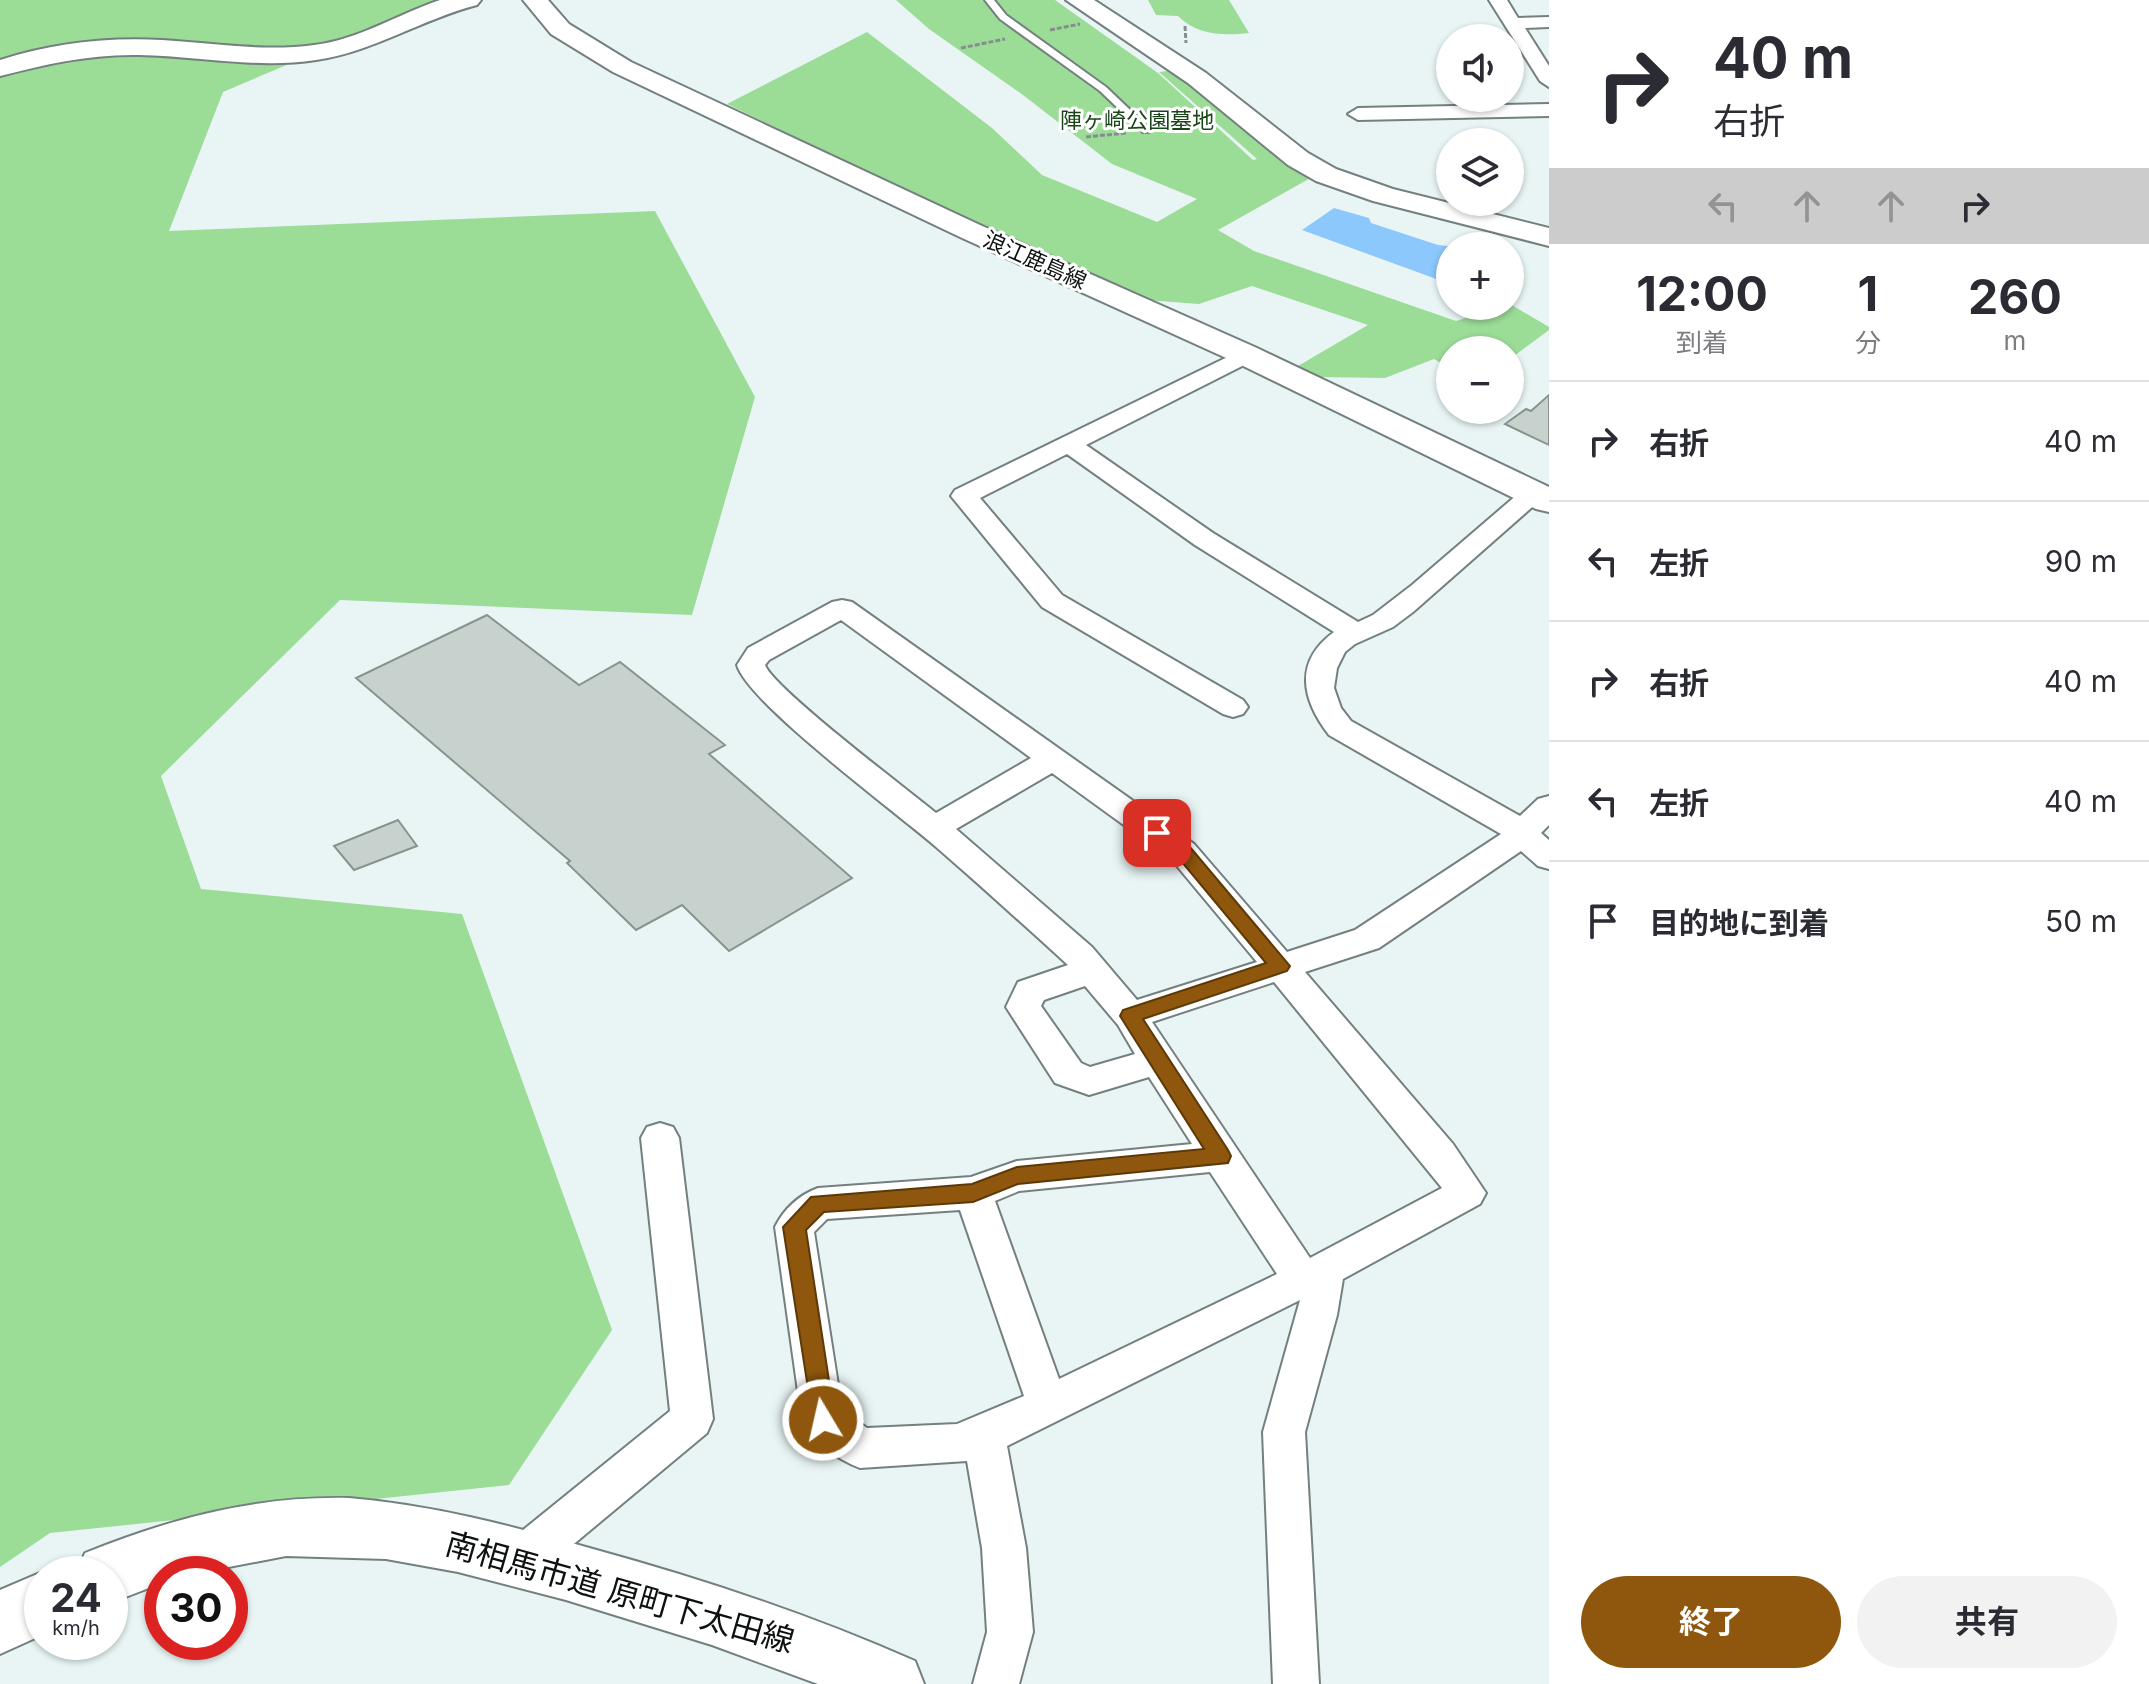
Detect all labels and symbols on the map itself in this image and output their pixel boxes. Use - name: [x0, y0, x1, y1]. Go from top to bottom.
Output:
- park label: 陣ヶ崎公園墓地: [1060, 107, 1214, 133]
- street label: 浪江鹿島線: [979, 226, 1091, 294]
- pin: [1123, 799, 1191, 867]
- position arrow: [781, 1378, 865, 1462]
- street label: 南相馬市道 原町下太田線: [441, 1524, 799, 1660]
- speed limit sign: 30: [144, 1556, 248, 1660]

